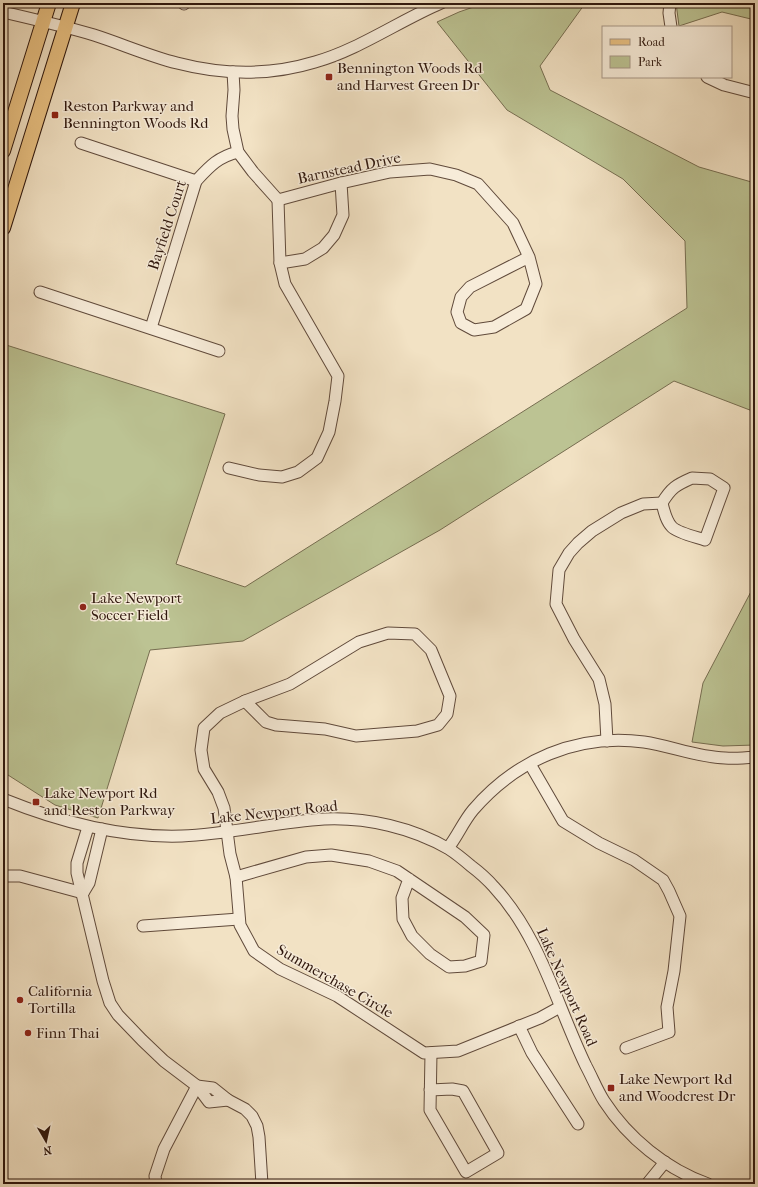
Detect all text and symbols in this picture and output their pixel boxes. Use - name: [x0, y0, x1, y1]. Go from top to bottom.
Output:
- legend: [602, 26, 732, 78]
- text: Road: [638, 35, 665, 49]
- text: Park: [638, 55, 663, 69]
- place label: Bennington Woods Rd and Harvest Green Dr: [337, 59, 483, 94]
- marker: Bennington Woods Rd and Harvest Green Dr: [324, 72, 334, 82]
- place label: Reston Parkway and Bennington Woods Rd: [63, 97, 209, 132]
- marker: Reston Parkway and Bennington Woods Rd: [50, 110, 60, 120]
- street label: Barnstead Drive: [296, 148, 403, 188]
- street label: Bayfield Court: [144, 177, 190, 272]
- place label: Lake Newport Soccer Field: [91, 589, 183, 624]
- marker: Lake Newport Soccer Field: [78, 602, 88, 612]
- place label: Lake Newport Rd and Reston Parkway: [44, 784, 176, 819]
- street label: Lake Newport Road: [210, 796, 339, 828]
- marker: Lake Newport Rd and Reston Parkway: [31, 797, 41, 807]
- street label: Lake Newport Road: [533, 925, 602, 1050]
- street label: Summerchase Circle: [273, 940, 397, 1022]
- place label: California Tortilla: [28, 982, 93, 1017]
- marker: California Tortilla: [15, 995, 25, 1005]
- place label: Finn Thai: [36, 1024, 100, 1042]
- marker: Finn Thai: [23, 1028, 33, 1038]
- place label: Lake Newport Rd and Woodcrest Dr: [619, 1070, 736, 1105]
- marker: Lake Newport Rd and Woodcrest Dr: [606, 1083, 616, 1093]
- north arrow: [26, 1121, 66, 1161]
- text: N: [42, 1143, 53, 1158]

